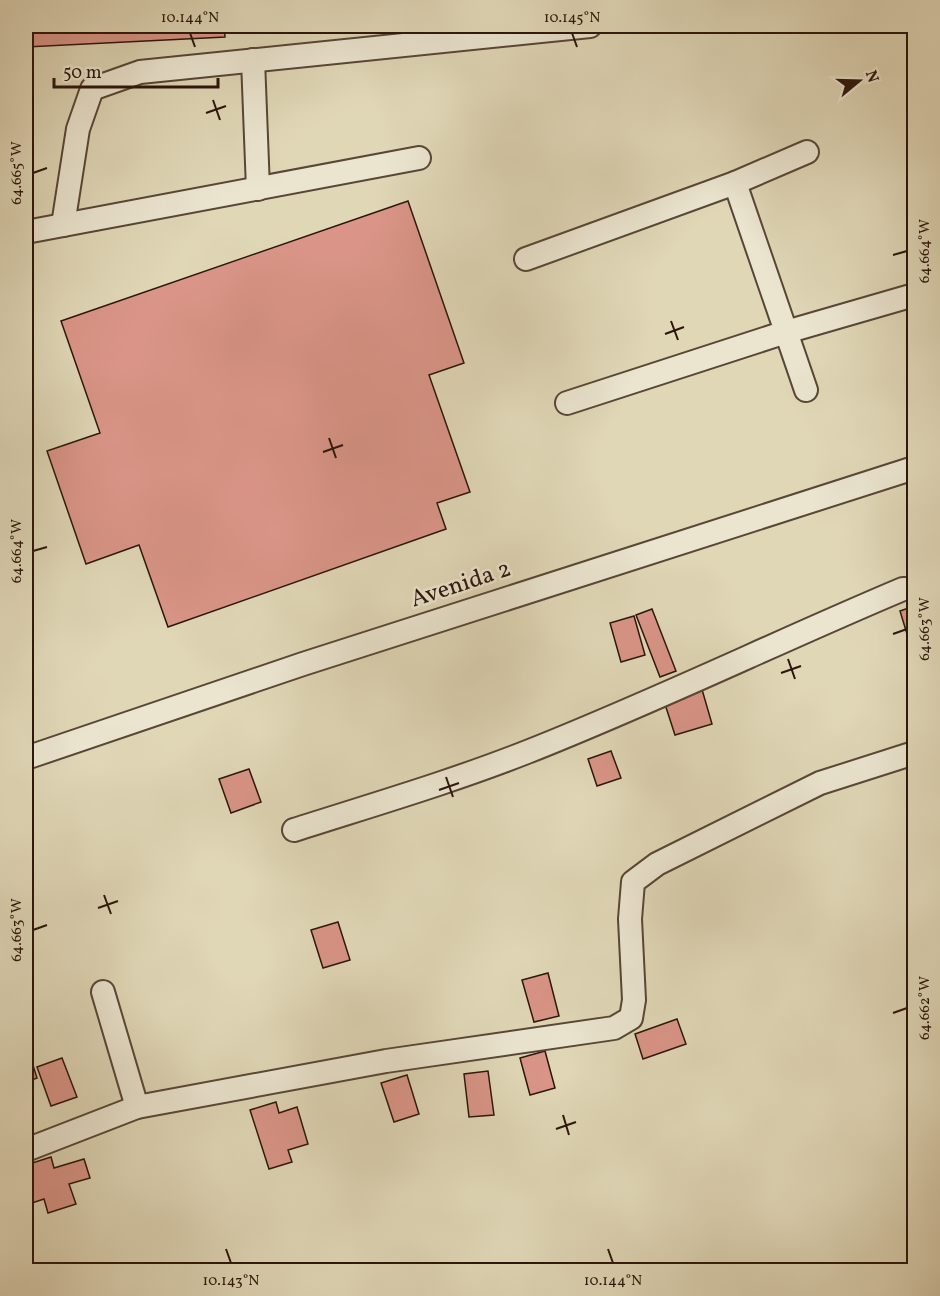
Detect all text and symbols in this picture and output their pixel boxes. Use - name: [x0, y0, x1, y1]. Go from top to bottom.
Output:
- text: 10.144°N: [161, 8, 219, 29]
- text: 10.145°N: [544, 8, 600, 29]
- scale bar: [54, 51, 218, 89]
- north arrow: [829, 51, 889, 111]
- text: 50 m: [63, 61, 102, 86]
- text: N: [859, 68, 884, 86]
- text: 64.665°W: [7, 141, 28, 205]
- text: 64.664°W: [915, 219, 936, 283]
- text: 64.664°W: [7, 519, 28, 583]
- street label: Avenida 2: [406, 553, 516, 617]
- text: 64.663°W: [915, 597, 936, 661]
- text: 64.663°W: [7, 898, 28, 962]
- text: 64.662°W: [915, 976, 936, 1040]
- text: 10.143°N: [203, 1271, 260, 1292]
- text: 10.144°N: [584, 1271, 642, 1292]

